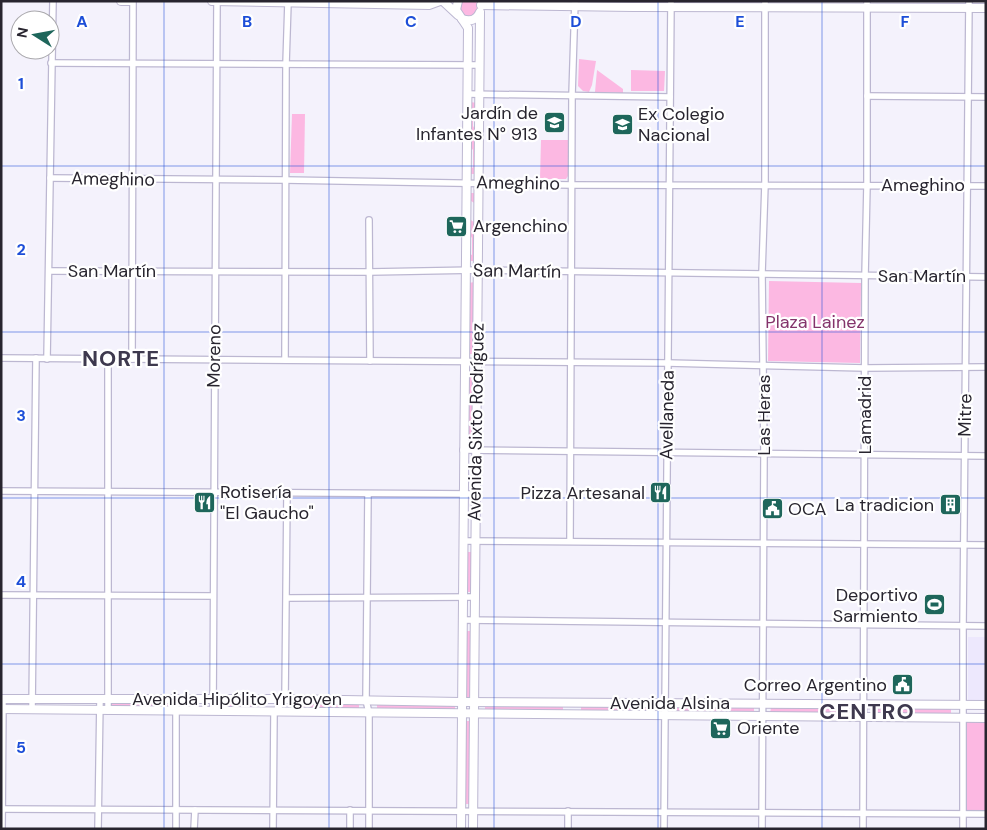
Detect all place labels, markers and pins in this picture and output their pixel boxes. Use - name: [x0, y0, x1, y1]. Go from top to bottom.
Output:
- place label: Jardín de Infantes N° 913: [416, 101, 538, 146]
- place label: Ex Colegio Nacional: [638, 102, 725, 147]
- school or university icon: Jardín de Infantes N° 913: [542, 111, 566, 135]
- school or university icon: Ex Colegio Nacional: [610, 112, 634, 136]
- supermarket icon: Argenchino: [445, 214, 469, 238]
- place label: Argenchino: [473, 214, 568, 238]
- place label: Rotisería "El Gaucho": [220, 480, 314, 525]
- place label: Pizza Artesanal: [521, 481, 645, 505]
- restaurant icon: Pizza Artesanal: [649, 481, 673, 505]
- restaurant icon: Rotisería "El Gaucho": [192, 490, 216, 514]
- place label: La tradicion: [835, 493, 934, 517]
- building icon: La tradicion: [938, 493, 962, 517]
- public building icon: OCA: [760, 497, 784, 521]
- place label: OCA: [788, 497, 827, 521]
- place label: Deportivo Sarmiento: [833, 583, 918, 628]
- sports icon: Deportivo Sarmiento: [922, 593, 946, 617]
- place label: Correo Argentino: [744, 673, 887, 697]
- public building icon: Correo Argentino: [891, 673, 915, 697]
- supermarket icon: Oriente: [709, 716, 733, 740]
- place label: Oriente: [737, 716, 800, 740]

